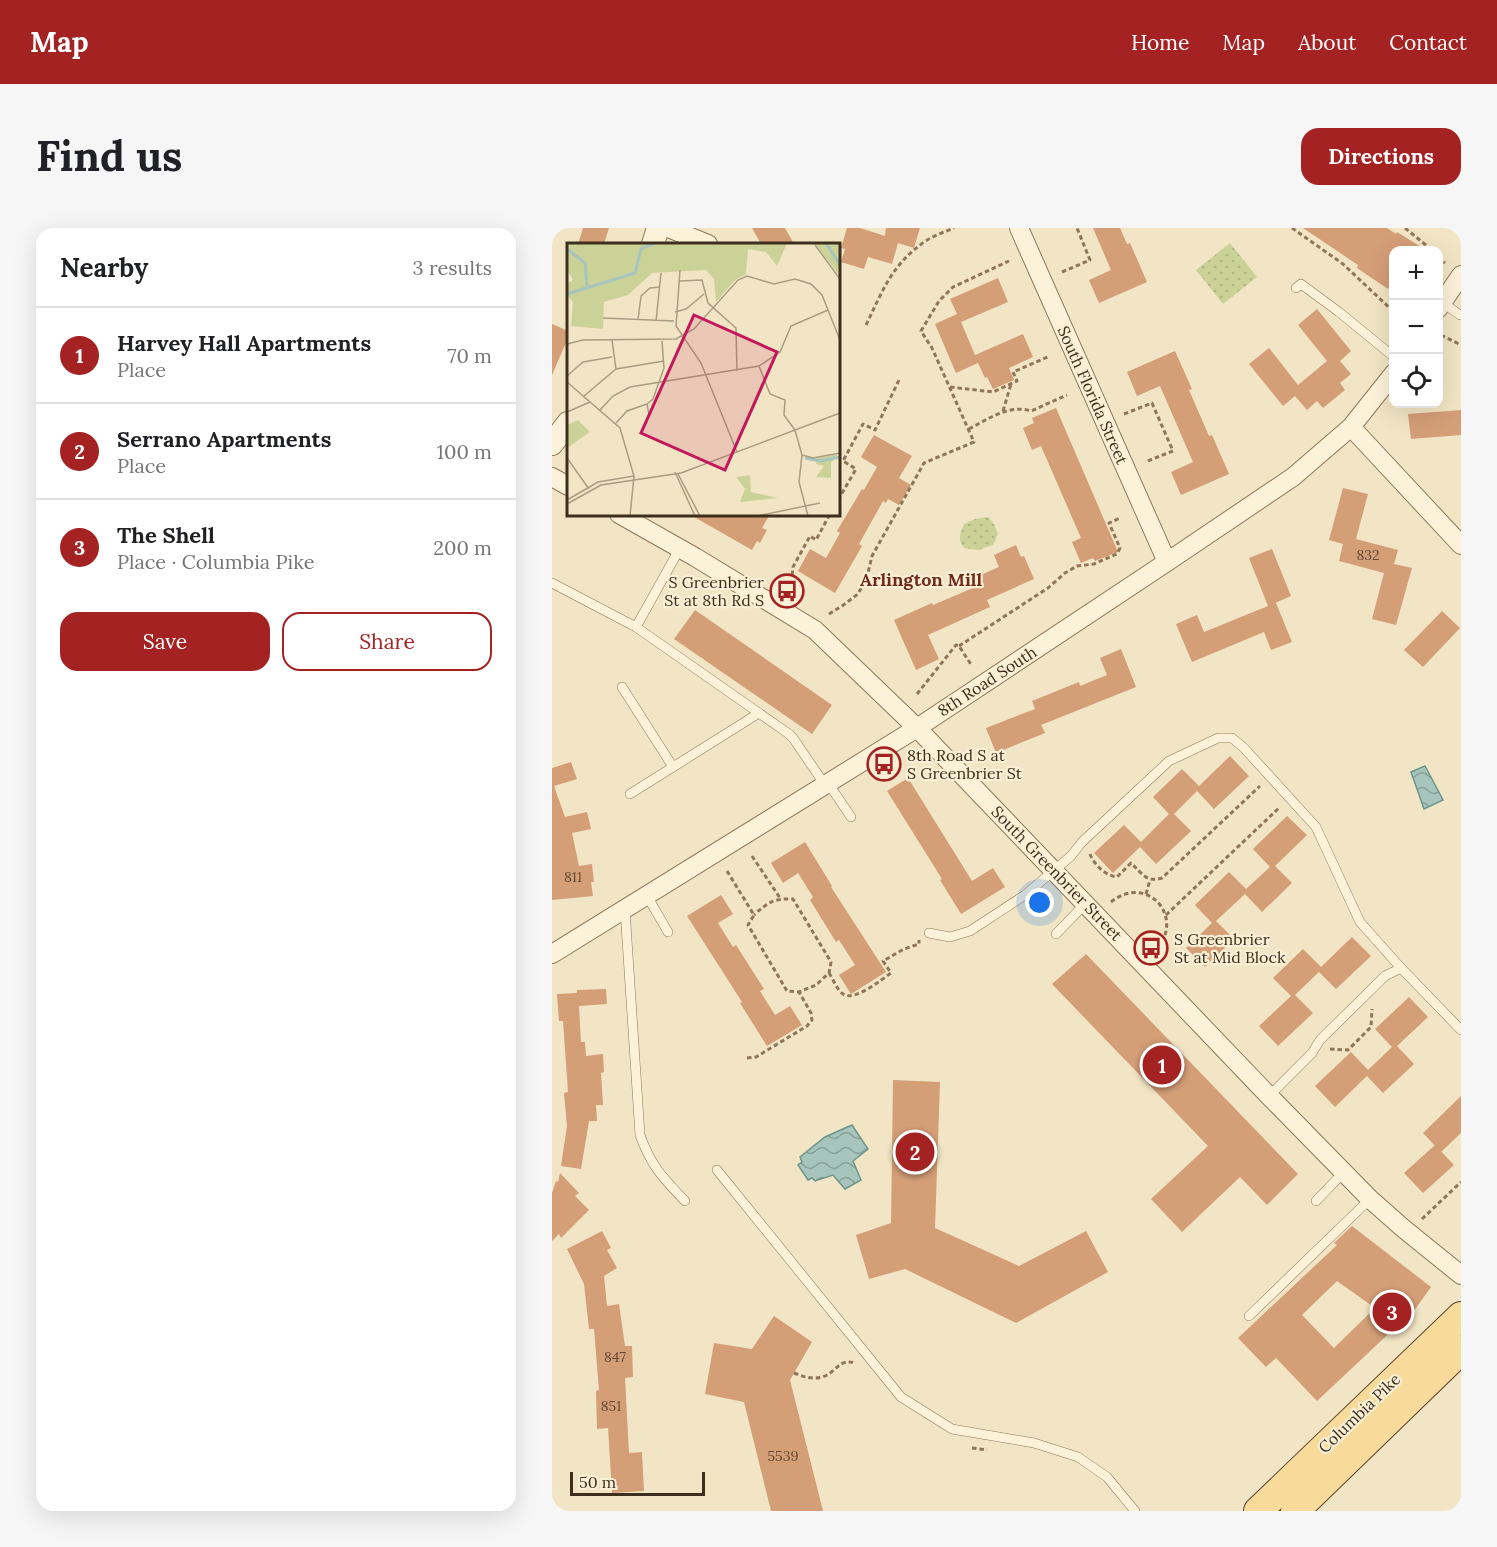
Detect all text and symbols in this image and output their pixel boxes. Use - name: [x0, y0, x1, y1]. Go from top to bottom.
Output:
- text: Map: [30, 24, 89, 60]
- text: Home: [1131, 29, 1189, 56]
- text: Map: [1222, 29, 1265, 56]
- text: About: [1298, 29, 1356, 56]
- text: Contact: [1389, 29, 1467, 56]
- button: Directions: [1301, 128, 1461, 185]
- text: Find us: [36, 129, 182, 183]
- inset map: [567, 243, 840, 516]
- map controls: [1389, 246, 1443, 408]
- button: +: [1389, 246, 1443, 300]
- text: Nearby: [60, 251, 148, 284]
- text: 3 results: [413, 255, 492, 280]
- button: −: [1389, 300, 1443, 354]
- street label: South Florida Street: [1054, 323, 1133, 468]
- text: Harvey Hall Apartments: [117, 329, 371, 357]
- text: 1: [75, 343, 84, 368]
- text: 70 m: [447, 343, 492, 368]
- button: locate: [1389, 354, 1443, 408]
- text: Place: [117, 357, 166, 382]
- text: Serrano Apartments: [117, 425, 331, 453]
- text: 2: [74, 439, 85, 464]
- text: 100 m: [437, 439, 492, 464]
- text: Place: [117, 453, 166, 478]
- text: The Shell: [117, 521, 215, 549]
- text: 3: [74, 535, 85, 560]
- text: 200 m: [433, 535, 492, 560]
- house number: 832: [1356, 546, 1380, 564]
- text: Place · Columbia Pike: [117, 549, 315, 574]
- district label: Arlington Mill: [860, 568, 982, 591]
- place label: S Greenbrier St at 8th Rd S: [664, 572, 764, 610]
- bus stop icon: S Greenbrier St at 8th Rd S: [769, 573, 805, 609]
- button: Save: [60, 612, 270, 671]
- button: Share: [282, 612, 492, 671]
- street label: 8th Road South: [934, 641, 1041, 720]
- place label: 8th Road S at S Greenbrier St: [907, 745, 1023, 783]
- bus stop icon: 8th Road S at S Greenbrier St: [866, 746, 902, 782]
- street label: South Greenbrier Street: [987, 801, 1127, 945]
- house number: 811: [564, 868, 582, 886]
- your location: [1025, 888, 1054, 917]
- place label: S Greenbrier St at Mid Block: [1174, 929, 1286, 967]
- bus stop icon: S Greenbrier St at Mid Block: [1133, 930, 1169, 966]
- pin: 1: [1142, 1042, 1182, 1088]
- pin: 2: [896, 1130, 934, 1174]
- pin: 3: [1372, 1290, 1412, 1334]
- house number: 847: [604, 1348, 626, 1366]
- street label: Columbia Pike: [1314, 1369, 1404, 1457]
- house number: 851: [601, 1397, 621, 1415]
- house number: 5539: [767, 1447, 799, 1465]
- scale bar: [570, 1469, 705, 1496]
- text: 50 m: [579, 1472, 616, 1492]

